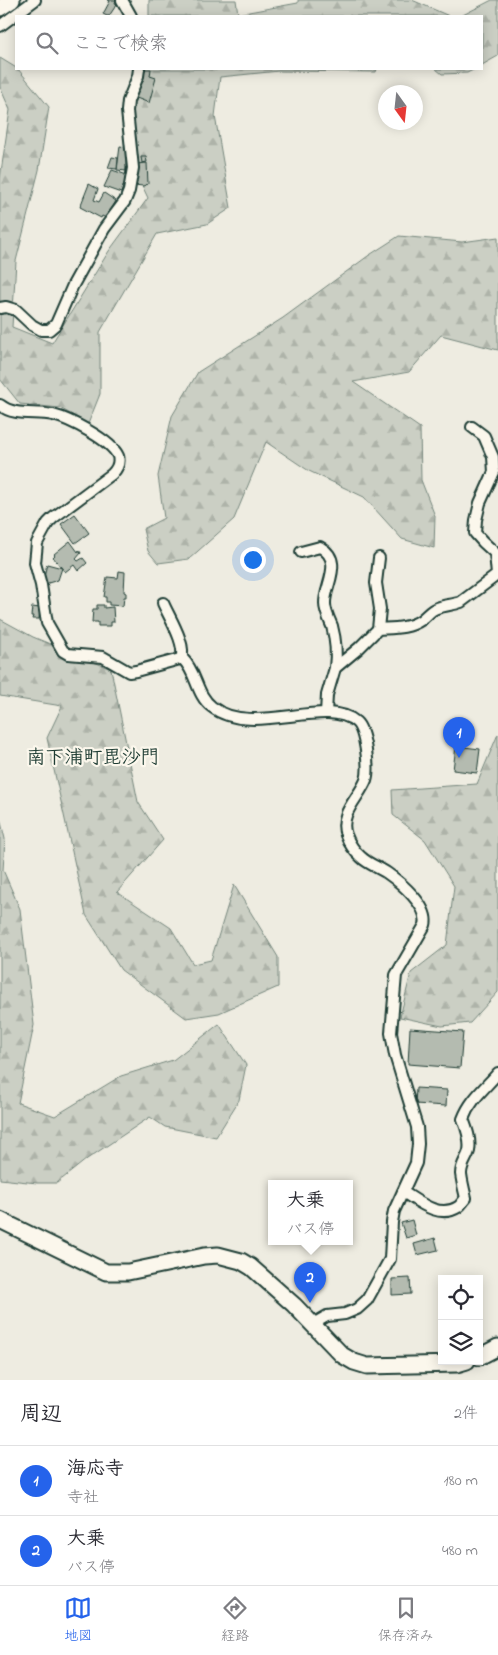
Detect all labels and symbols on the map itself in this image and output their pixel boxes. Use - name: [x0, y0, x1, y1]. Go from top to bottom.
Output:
- north arrow: [378, 85, 423, 130]
- your location: [240, 547, 266, 573]
- pin: 1: [443, 717, 475, 758]
- district label: 南下浦町毘沙門: [26, 745, 160, 772]
- pin: 2: [294, 1262, 326, 1303]

